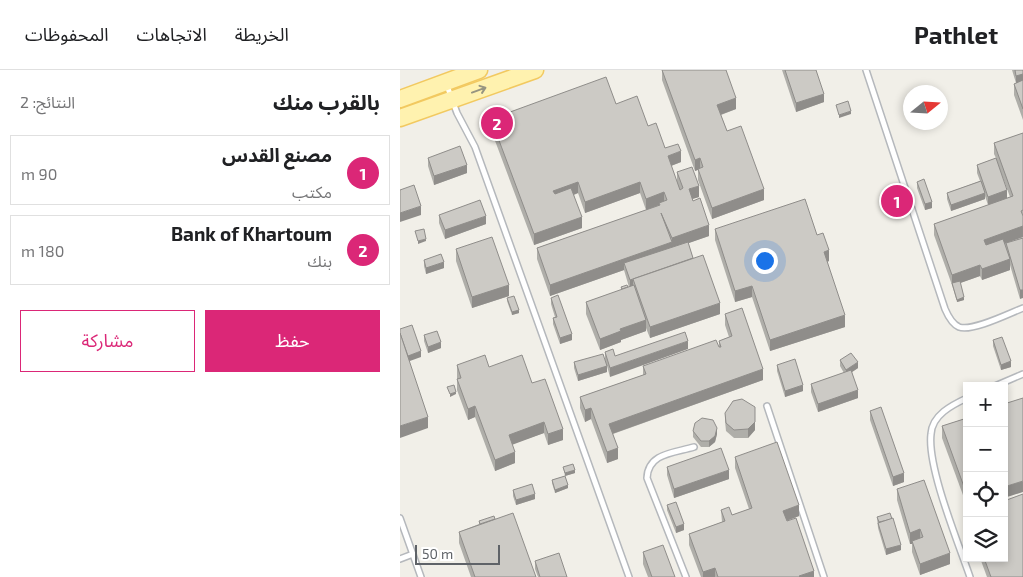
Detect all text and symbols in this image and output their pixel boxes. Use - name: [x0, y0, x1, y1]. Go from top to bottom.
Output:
- text: Pathlet: [914, 20, 998, 49]
- text: المحفوظات: [25, 23, 109, 45]
- text: الاتجاهات: [137, 23, 207, 45]
- text: الخريطة: [235, 23, 289, 45]
- one-way arrow: [471, 85, 486, 94]
- north arrow: [903, 85, 948, 130]
- text: بالقرب منك: [273, 89, 380, 114]
- text: النتائج: 2: [20, 92, 75, 111]
- pin: 2: [481, 104, 513, 142]
- text: مصنع القدس: [222, 143, 332, 166]
- text: 90 m: [21, 164, 57, 183]
- text: 1: [360, 164, 366, 183]
- text: مكتب: [292, 182, 332, 201]
- pin: 1: [881, 182, 913, 220]
- text: Bank of Khartoum: [171, 222, 332, 245]
- text: 180 m: [21, 241, 64, 260]
- text: 2: [358, 241, 368, 260]
- your location: [752, 248, 778, 274]
- text: بنك: [307, 251, 332, 270]
- button: مشاركة: [20, 310, 195, 372]
- button: حفظ: [205, 310, 380, 372]
- map controls: [963, 382, 1008, 562]
- button: +: [963, 382, 1008, 427]
- button: −: [963, 427, 1008, 472]
- button: locate: [963, 472, 1008, 517]
- button: layers: [963, 517, 1008, 562]
- scale bar: [415, 542, 500, 565]
- text: 50 m: [422, 545, 453, 562]

